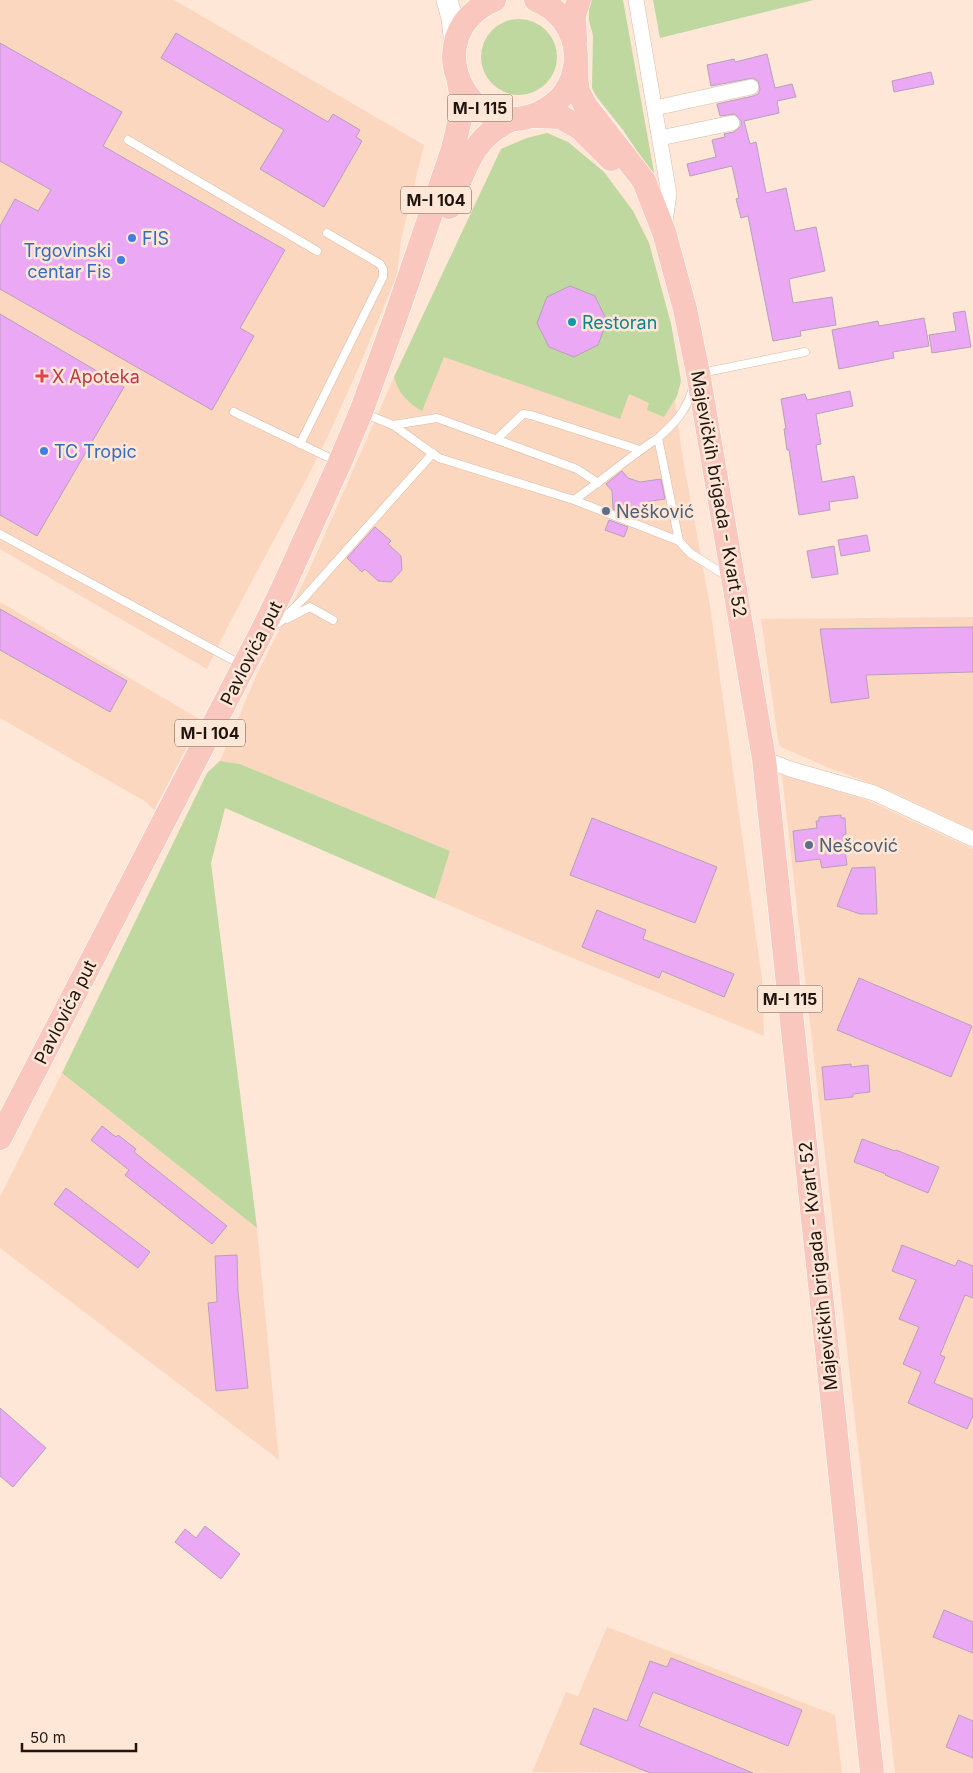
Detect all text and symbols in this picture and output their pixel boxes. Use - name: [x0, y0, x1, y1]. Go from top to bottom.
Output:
- road number: M-I 115: [448, 95, 512, 122]
- road number: M-I 104: [401, 186, 471, 214]
- place label: FIS: [142, 228, 169, 249]
- marker: FIS: [126, 232, 138, 244]
- place label: Trgovinski centar Fis: [24, 240, 111, 282]
- marker: Trgovinski centar Fis: [115, 254, 127, 266]
- place label: Restoran: [582, 312, 657, 333]
- marker: Restoran: [566, 316, 578, 328]
- place label: X Apoteka: [52, 366, 140, 387]
- street label: Majevičkih brigada - Kvart 52: [687, 369, 751, 619]
- marker: X Apoteka: [36, 370, 48, 382]
- place label: TC Tropic: [54, 441, 137, 462]
- marker: TC Tropic: [38, 445, 50, 457]
- place label: Nešković: [616, 501, 694, 522]
- marker: Nešković: [600, 505, 612, 517]
- street label: Pavlovića put: [216, 597, 286, 709]
- road number: M-I 104: [175, 720, 245, 746]
- place label: Nešcović: [819, 835, 898, 856]
- marker: Nešcović: [803, 839, 815, 851]
- street label: Pavlovića put: [30, 956, 100, 1068]
- road number: M-I 115: [758, 986, 822, 1012]
- street label: Majevičkih brigada - Kvart 52: [794, 1141, 842, 1391]
- scale bar: [22, 1720, 136, 1752]
- text: 50 m: [30, 1728, 66, 1747]

